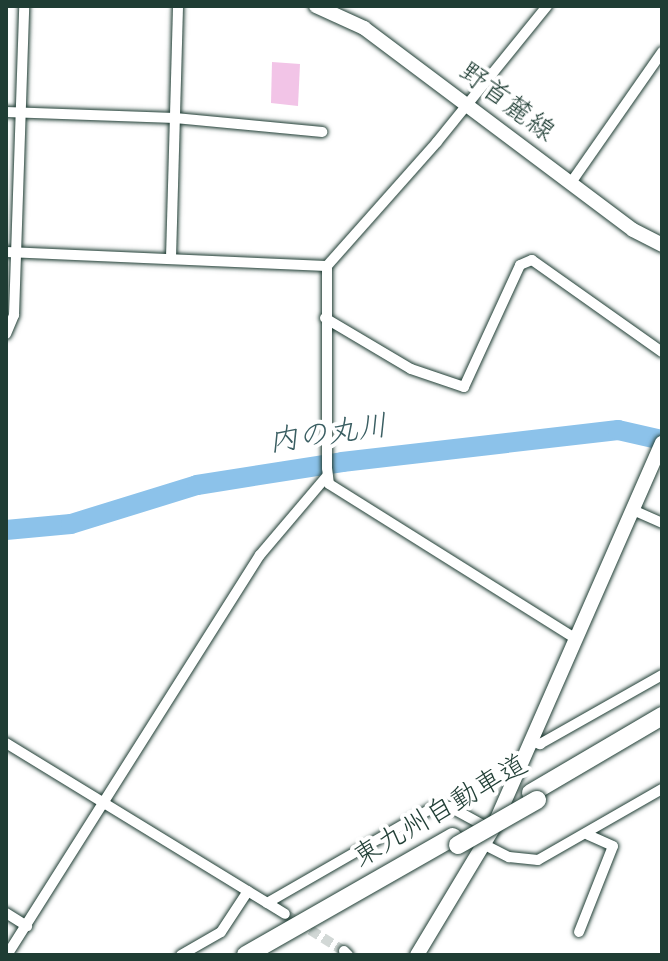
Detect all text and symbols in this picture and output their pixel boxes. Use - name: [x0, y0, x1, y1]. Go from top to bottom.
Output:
- street label: 野首麓線: [451, 56, 561, 150]
- water label: 内の丸川: [266, 409, 390, 461]
- street label: 東九州自動車道: [348, 748, 534, 876]

